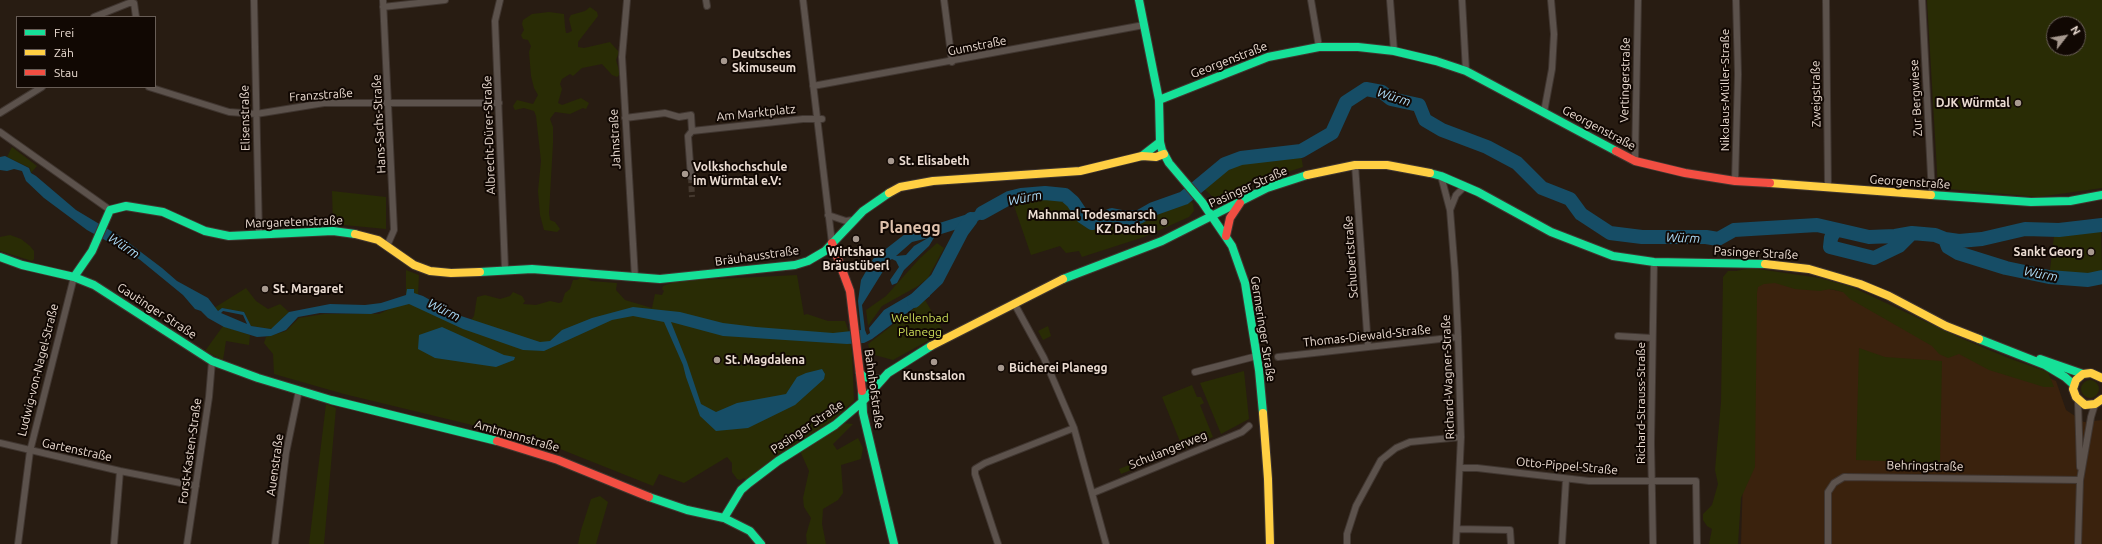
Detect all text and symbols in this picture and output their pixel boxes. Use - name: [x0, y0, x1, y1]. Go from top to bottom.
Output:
- legend: [16, 16, 156, 88]
- north arrow: [2046, 16, 2086, 56]
- text: N: [2068, 24, 2083, 37]
- text: Frei: [54, 26, 74, 39]
- street label: Nikolaus-Müller-Straße: [1718, 29, 1732, 151]
- street label: Gumstraße: [946, 33, 1008, 59]
- street label: Vertingerstraße: [1617, 37, 1633, 123]
- street label: Georgenstraße: [1189, 39, 1269, 81]
- text: Zäh: [54, 46, 74, 59]
- place label: Deutsches Skimuseum: [732, 47, 796, 75]
- marker: Deutsches Skimuseum: [719, 56, 729, 66]
- street label: Zur Bergwiese: [1907, 59, 1925, 137]
- street label: Zweigstraße: [1808, 60, 1824, 128]
- text: Stau: [54, 66, 78, 79]
- street label: Hans-Sachs-Straße: [369, 74, 389, 174]
- street label: Albrecht-Dürer-Straße: [480, 75, 498, 195]
- water label: Würm: [1375, 84, 1413, 110]
- street label: Elisenstraße: [237, 85, 253, 151]
- street label: Franzstraße: [289, 86, 353, 104]
- place label: DJK Würmtal: [1936, 96, 2010, 110]
- marker: DJK Würmtal: [2013, 98, 2023, 108]
- street label: Am Marktplatz: [716, 102, 796, 124]
- street label: Georgenstraße: [1560, 103, 1638, 153]
- street label: Jahnstraße: [606, 109, 624, 169]
- place label: St. Elisabeth: [899, 154, 970, 168]
- marker: St. Elisabeth: [886, 156, 896, 166]
- place label: Volkshochschule im Würmtal e.V:: [693, 160, 787, 188]
- street label: Pasinger Straße: [1206, 163, 1290, 211]
- marker: Volkshochschule im Würmtal e.V:: [680, 169, 690, 179]
- street label: Georgenstraße: [1869, 172, 1951, 192]
- water label: Würm: [1007, 187, 1043, 209]
- place label: Mahnmal Todesmarsch KZ Dachau: [1028, 208, 1156, 236]
- street label: Margaretenstraße: [245, 213, 343, 231]
- street label: Schubertstraße: [1341, 215, 1361, 299]
- marker: Mahnmal Todesmarsch KZ Dachau: [1159, 217, 1169, 227]
- district label: Planegg: [879, 218, 941, 238]
- water label: Würm: [105, 230, 143, 262]
- water label: Würm: [1666, 230, 1700, 246]
- marker: Wirtshaus Bräustüberl: [851, 234, 861, 244]
- street label: Bräuhausstraße: [714, 243, 800, 269]
- street label: Pasinger Straße: [1713, 244, 1799, 262]
- place label: Wirtshaus Bräustüberl: [823, 245, 889, 273]
- place label: Sankt Georg: [2014, 245, 2083, 259]
- marker: Sankt Georg: [2086, 247, 2096, 257]
- water label: Würm: [2023, 263, 2059, 285]
- street label: Germeringer Straße: [1248, 275, 1278, 383]
- street label: Gautinger Straße: [115, 280, 199, 342]
- place label: St. Margaret: [273, 282, 344, 296]
- marker: St. Margaret: [260, 284, 270, 294]
- water label: Würm: [425, 295, 463, 325]
- street label: Ludwig-von-Nagel-Straße: [15, 302, 61, 438]
- park label: Wellenbad Planegg: [891, 311, 949, 339]
- street label: Richard-Wagner-Straße: [1439, 314, 1457, 440]
- street label: Thomas-Diewald-Straße: [1302, 322, 1432, 350]
- street label: Richard-Strauss-Straße: [1634, 342, 1648, 464]
- street label: Bahnhofstraße: [861, 348, 887, 430]
- place label: St. Magdalena: [725, 353, 805, 367]
- marker: St. Magdalena: [712, 355, 722, 365]
- marker: Kunstsalon: [929, 357, 939, 367]
- place label: Bücherei Planegg: [1009, 361, 1108, 375]
- marker: Bücherei Planegg: [996, 363, 1006, 373]
- place label: Kunstsalon: [903, 369, 965, 383]
- street label: Forst-Kasten-Straße: [175, 397, 205, 505]
- street label: Pasinger Straße: [768, 397, 846, 457]
- street label: Amtmannstraße: [473, 417, 561, 455]
- street label: Schulangerweg: [1127, 428, 1209, 472]
- street label: Auenstraße: [264, 433, 286, 497]
- street label: Gartenstraße: [41, 436, 113, 464]
- street label: Otto-Pippel-Straße: [1515, 454, 1619, 478]
- street label: Behringstraße: [1886, 458, 1964, 474]

